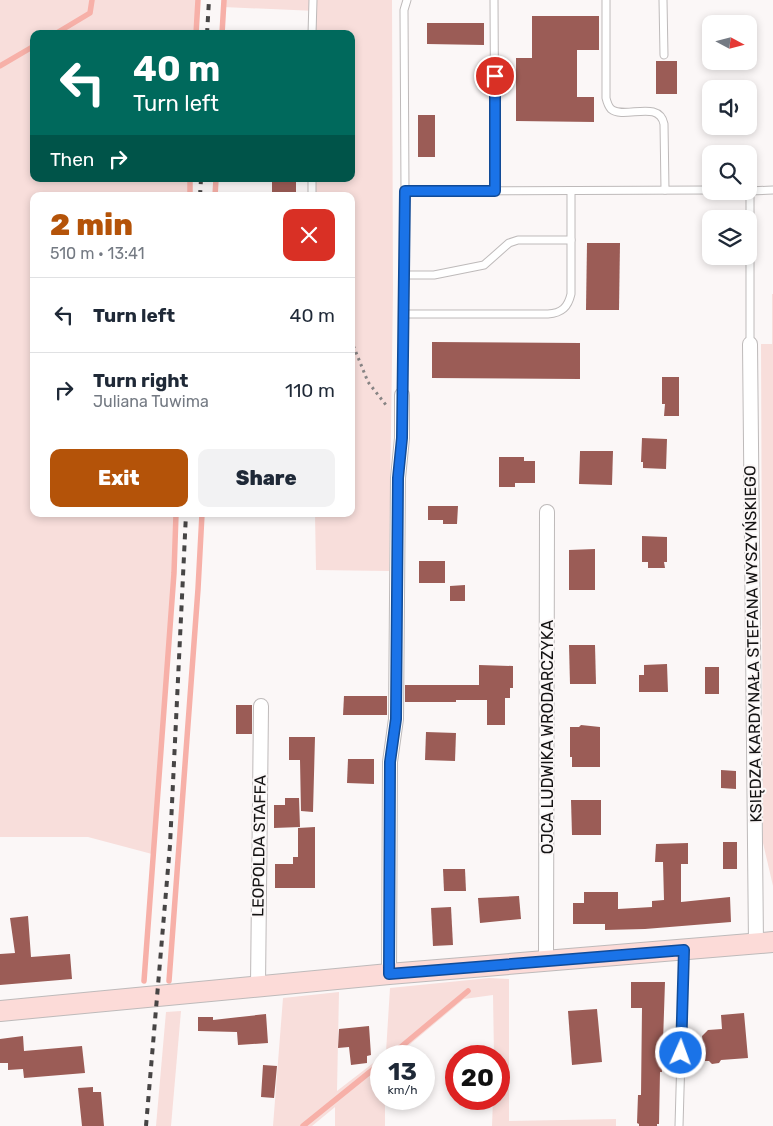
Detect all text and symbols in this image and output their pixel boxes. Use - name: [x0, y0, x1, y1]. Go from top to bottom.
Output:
- north arrow: [702, 15, 758, 70]
- map controls: [702, 15, 757, 265]
- text: 40 m: [133, 48, 220, 90]
- icon: left: [50, 50, 115, 115]
- pin: [474, 55, 516, 97]
- icon: arrive: [481, 62, 509, 90]
- button: sound: [702, 80, 757, 135]
- text: Turn left: [133, 90, 219, 117]
- icon: right: [104, 145, 132, 173]
- button: search: [702, 145, 757, 200]
- text: Then: [50, 148, 94, 171]
- text: 2 min: [50, 207, 133, 243]
- button: close: [283, 209, 335, 261]
- button: layers: [702, 210, 757, 265]
- text: 510 m · 13:41: [50, 244, 145, 263]
- icon: left: [50, 301, 78, 329]
- text: Turn left: [93, 304, 175, 327]
- text: 40 m: [290, 304, 335, 327]
- text: Turn right: [93, 369, 188, 392]
- icon: right: [50, 376, 78, 404]
- text: 110 m: [285, 379, 335, 402]
- text: Juliana Tuwima: [93, 392, 209, 411]
- button: Exit: [50, 449, 188, 507]
- button: Share: [198, 449, 335, 507]
- street label: KSIĘDZA KARDYNAŁA STEFANA WYSZYŃSKIEGO: [740, 465, 767, 823]
- street label: OJCA LUDWIKA WRODARCZYKA: [538, 620, 557, 854]
- street label: LEOPOLDA STAFFA: [248, 775, 270, 917]
- position arrow: [654, 1026, 706, 1078]
- speed limit sign: 20: [445, 1045, 510, 1110]
- text: 13: [388, 1057, 417, 1086]
- text: km/h: [388, 1083, 417, 1097]

